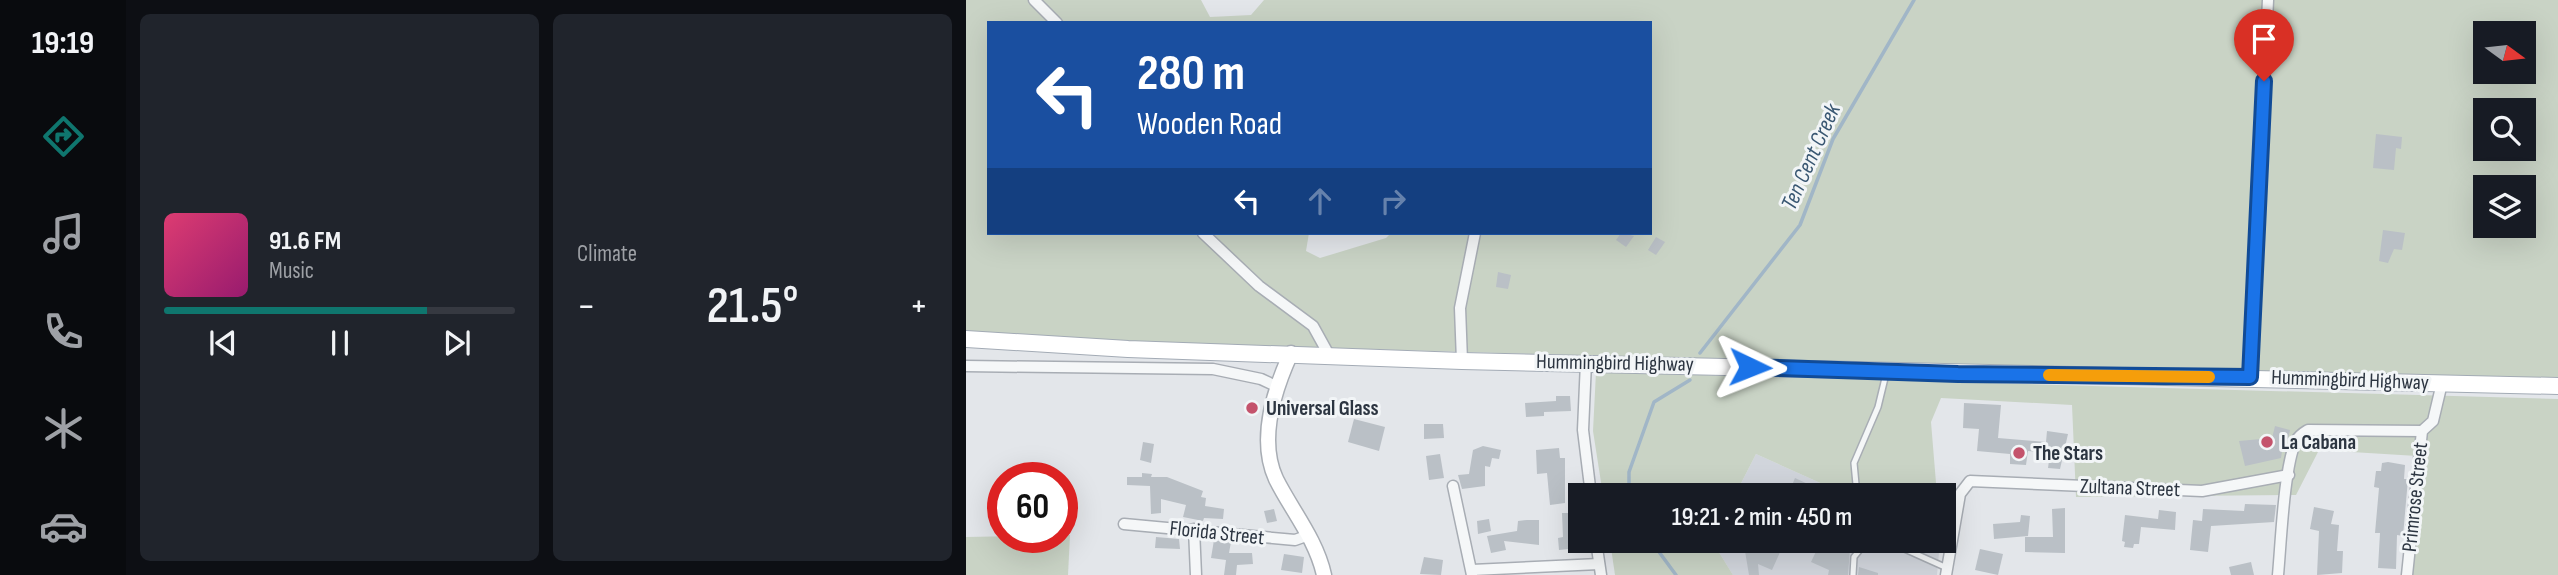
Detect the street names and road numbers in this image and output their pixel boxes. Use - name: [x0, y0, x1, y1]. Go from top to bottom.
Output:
- street label: Hummingbird Highway: [1536, 349, 1694, 377]
- street label: Hummingbird Highway: [2271, 365, 2429, 395]
- street label: Primrose Street: [2397, 441, 2433, 553]
- street label: Zultana Street: [2079, 474, 2181, 502]
- street label: Florida Street: [1168, 516, 1266, 550]

